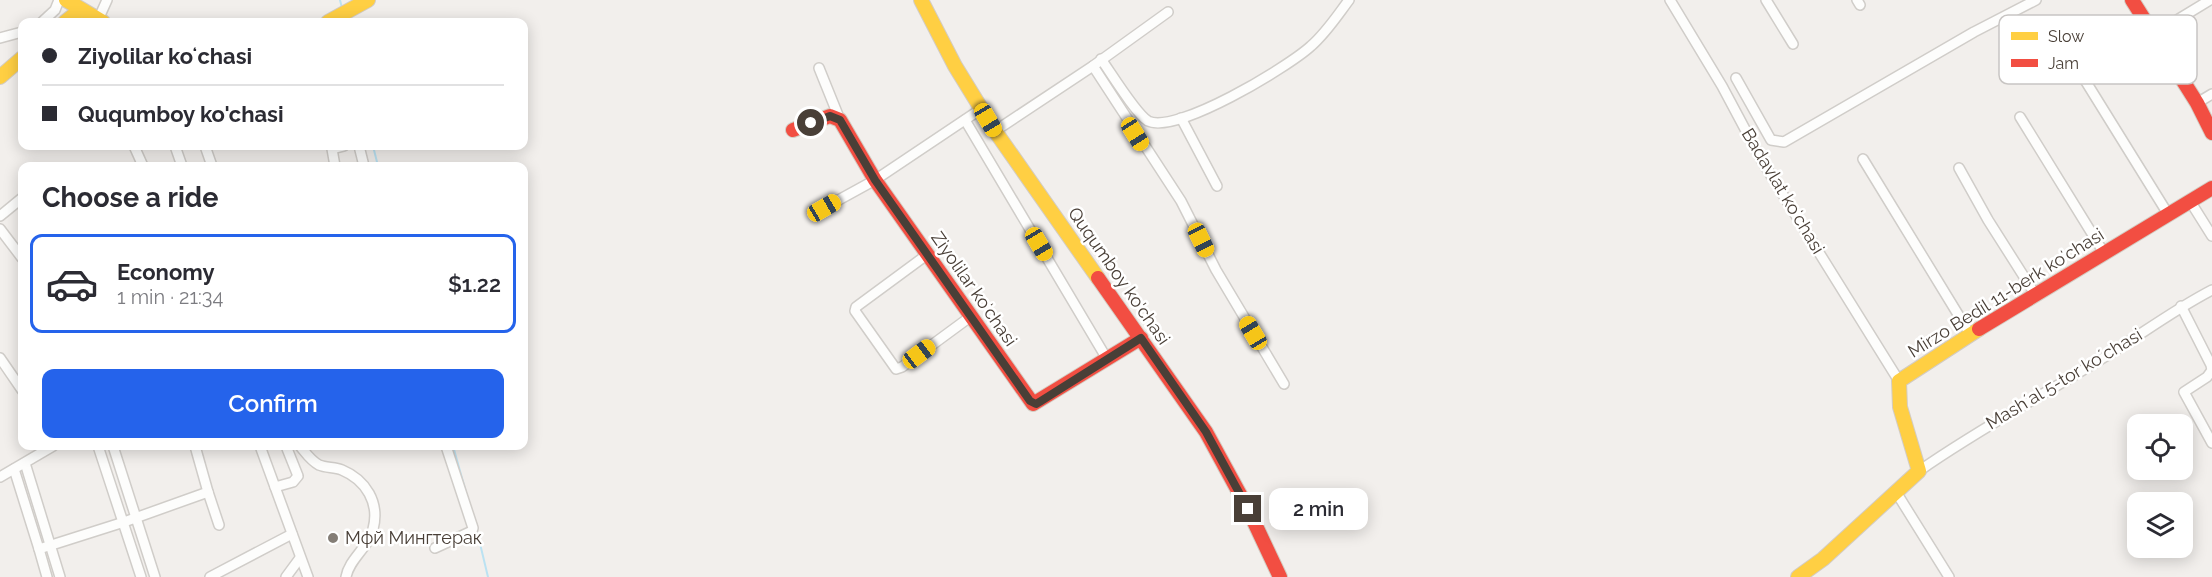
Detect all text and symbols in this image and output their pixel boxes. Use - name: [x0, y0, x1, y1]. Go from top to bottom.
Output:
- legend: [1999, 15, 2197, 84]
- text: Slow: [2048, 27, 2084, 46]
- text: Ziyolilar koʻchasi: [78, 43, 252, 69]
- text: Jam: [2048, 54, 2079, 73]
- car: [971, 100, 1005, 140]
- text: Ququmboy ko'chasi: [78, 101, 284, 127]
- route start: [797, 109, 824, 136]
- car: [1118, 114, 1152, 154]
- street label: Badavlat koʻchasi: [1738, 124, 1829, 257]
- text: Choose a ride: [42, 182, 218, 213]
- car: [804, 191, 844, 225]
- street label: Ququmboy ko'chasi: [1064, 203, 1175, 349]
- car: [1185, 220, 1217, 260]
- car: [1022, 224, 1056, 264]
- street label: Mirzo Bedil 11-berk koʻchasi: [1904, 224, 2107, 362]
- street label: Ziyolilar koʻchasi: [927, 228, 1022, 350]
- icon: car: [45, 257, 99, 311]
- text: Economy: [117, 259, 215, 285]
- text: $1.22: [448, 271, 501, 297]
- text: 1 min · 21:34: [117, 285, 223, 309]
- car: [1236, 313, 1270, 353]
- street label: Mashʼal 5-tor koʼchasi: [1982, 324, 2146, 434]
- car: [899, 336, 939, 372]
- button: Confirm: [42, 369, 504, 438]
- map controls: [2127, 414, 2193, 558]
- button: locate: [2127, 414, 2193, 480]
- callout: 2 min: [1269, 488, 1368, 530]
- button: layers: [2127, 492, 2193, 558]
- route end: [1234, 495, 1261, 522]
- text: 2 min: [1293, 497, 1344, 521]
- place label: Мфй Мингтерак: [345, 527, 482, 548]
- marker: Мфй Мингтерак: [326, 531, 340, 545]

